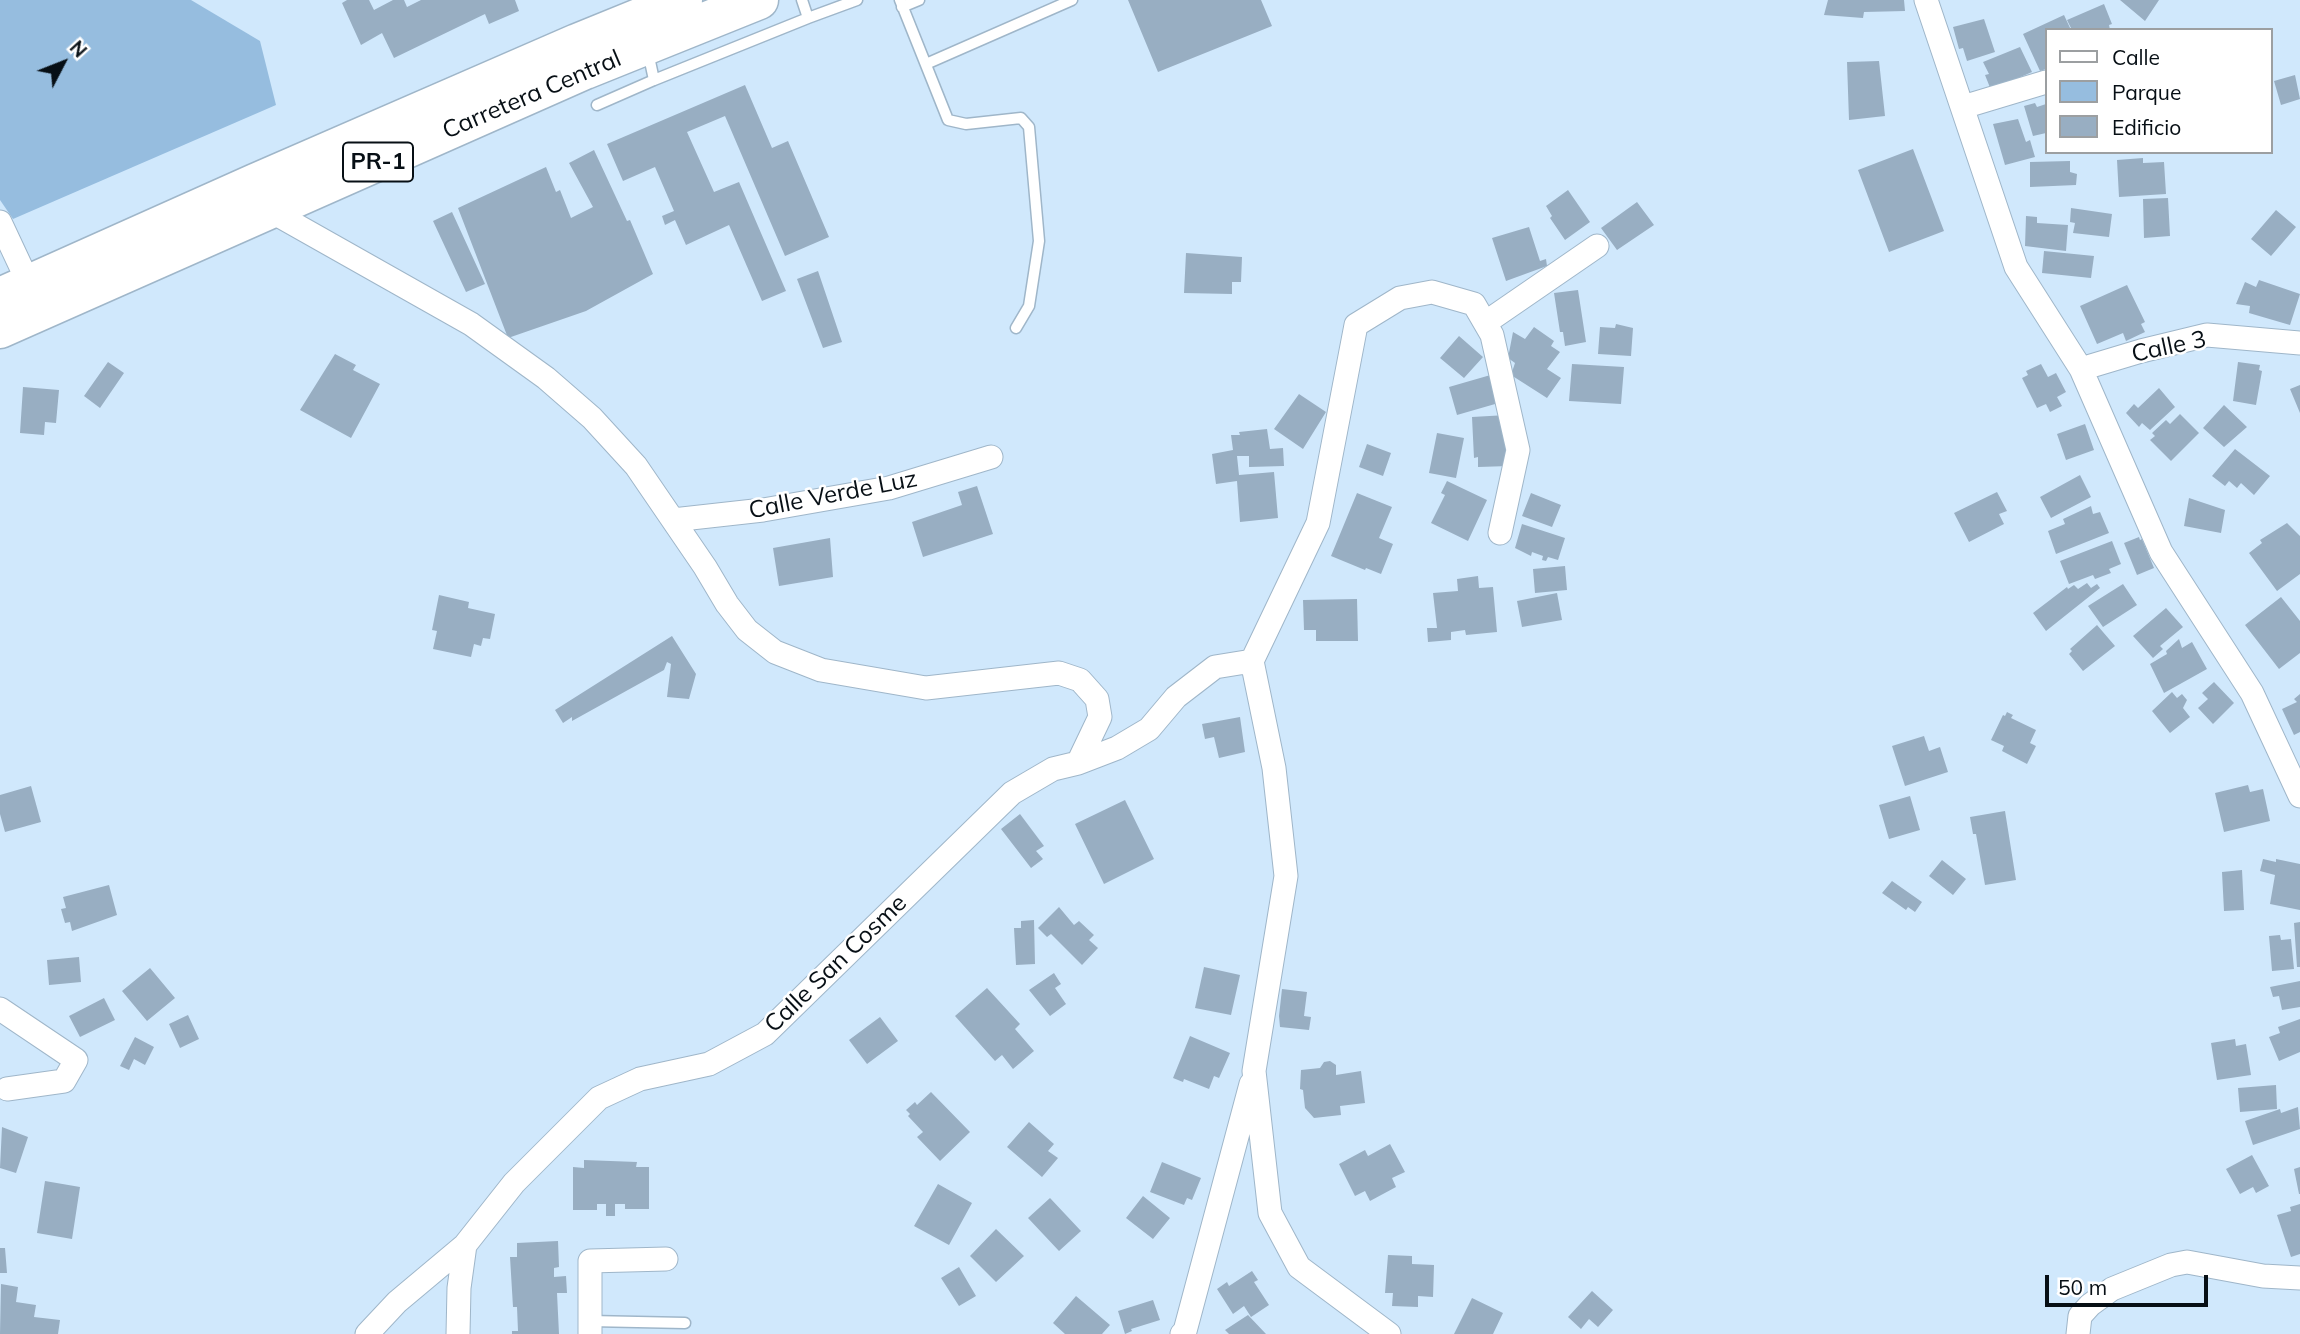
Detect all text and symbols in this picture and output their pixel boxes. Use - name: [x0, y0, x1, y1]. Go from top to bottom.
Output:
- north arrow: [28, 28, 98, 98]
- legend: [2044, 28, 2272, 154]
- text: N: [65, 36, 92, 62]
- street label: Carretera Central: [438, 44, 626, 146]
- text: Calle: [2112, 44, 2160, 70]
- text: Parque: [2112, 79, 2181, 105]
- text: Edificio: [2112, 114, 2181, 140]
- road number: PR-1: [343, 142, 413, 182]
- street label: Calle 3: [2129, 325, 2209, 369]
- street label: Calle Verde Luz: [746, 465, 920, 525]
- street label: Calle San Cosme: [759, 889, 913, 1039]
- scale bar: [2048, 1260, 2211, 1304]
- text: 50 m: [2058, 1274, 2107, 1300]

